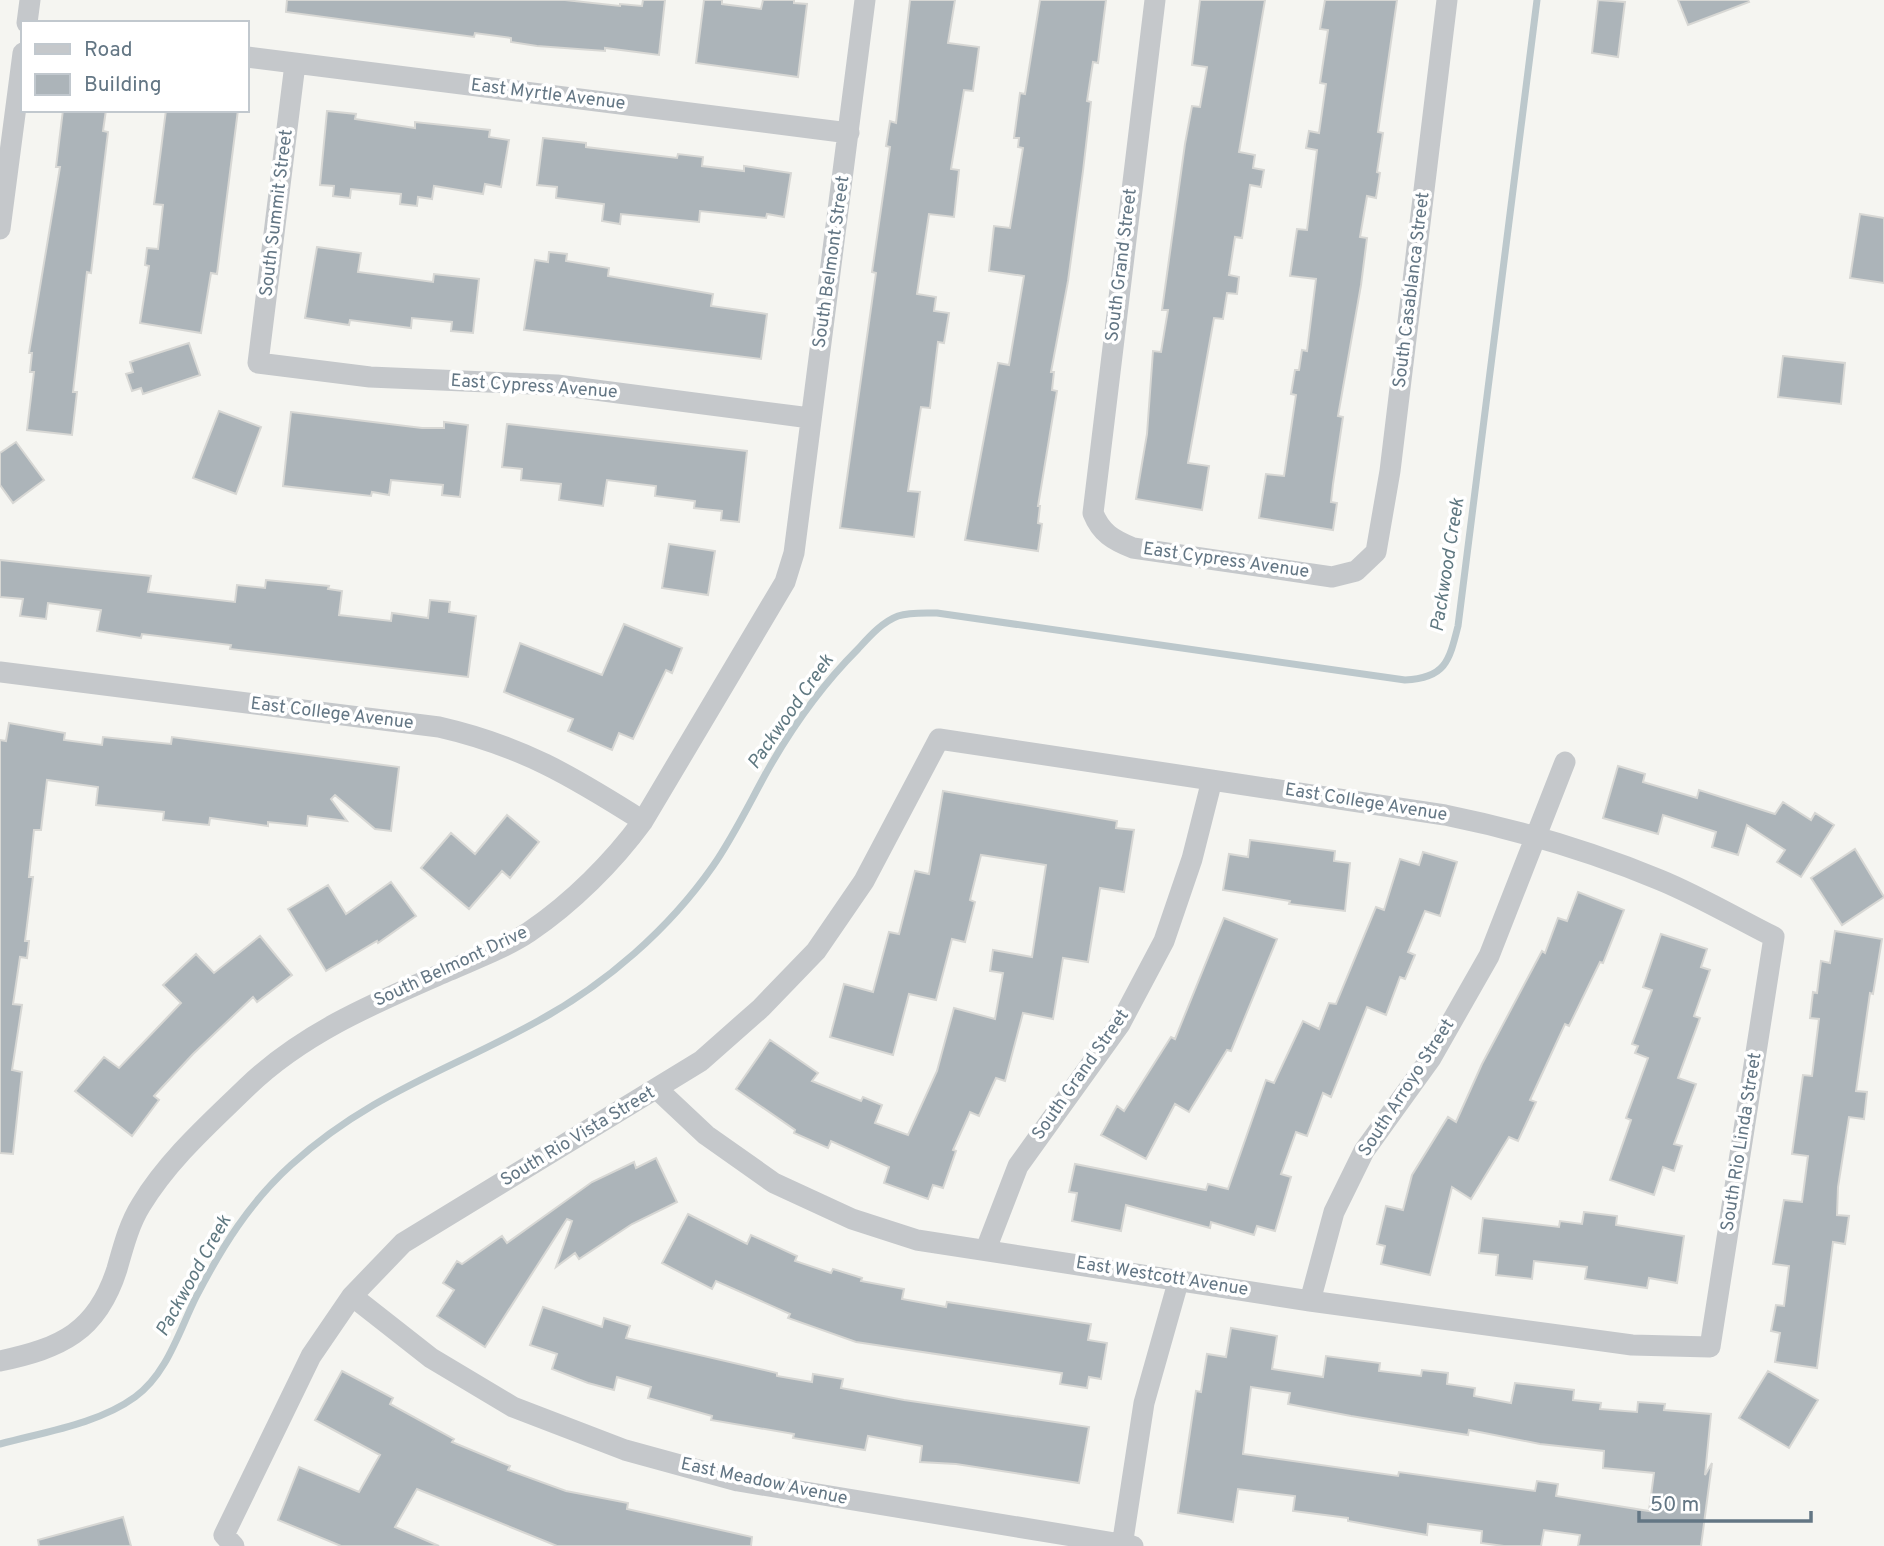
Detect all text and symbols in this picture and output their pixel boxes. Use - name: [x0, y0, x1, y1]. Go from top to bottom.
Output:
- legend: [21, 21, 248, 112]
- text: Road: [84, 37, 133, 64]
- text: Building: [84, 72, 162, 99]
- street label: East Myrtle Avenue: [469, 74, 627, 116]
- street label: South Summit Street: [255, 128, 299, 298]
- street label: South Belmont Street: [809, 174, 855, 350]
- street label: South Grand Street: [1101, 187, 1143, 343]
- street label: South Casablanca Street: [1389, 191, 1435, 389]
- street label: East Cypress Avenue: [450, 370, 618, 404]
- water label: Packwood Creek: [1426, 496, 1470, 634]
- street label: East Cypress Avenue: [1142, 538, 1310, 584]
- water label: Packwood Creek: [742, 649, 840, 774]
- street label: East College Avenue: [249, 693, 415, 735]
- street label: East College Avenue: [1283, 779, 1449, 827]
- street label: South Belmont Drive: [371, 921, 531, 1013]
- street label: South Grand Street: [1027, 1005, 1135, 1145]
- street label: South Arroyo Street: [1354, 1015, 1460, 1161]
- street label: South Rio Linda Street: [1717, 1051, 1767, 1233]
- street label: South Rio Vista Street: [497, 1082, 659, 1192]
- water label: Packwood Creek: [151, 1211, 237, 1341]
- street label: East Westcott Avenue: [1074, 1252, 1250, 1302]
- street label: East Meadow Avenue: [679, 1453, 849, 1511]
- scale bar: [1639, 1480, 1811, 1524]
- text: 50 m: [1650, 1492, 1699, 1519]

